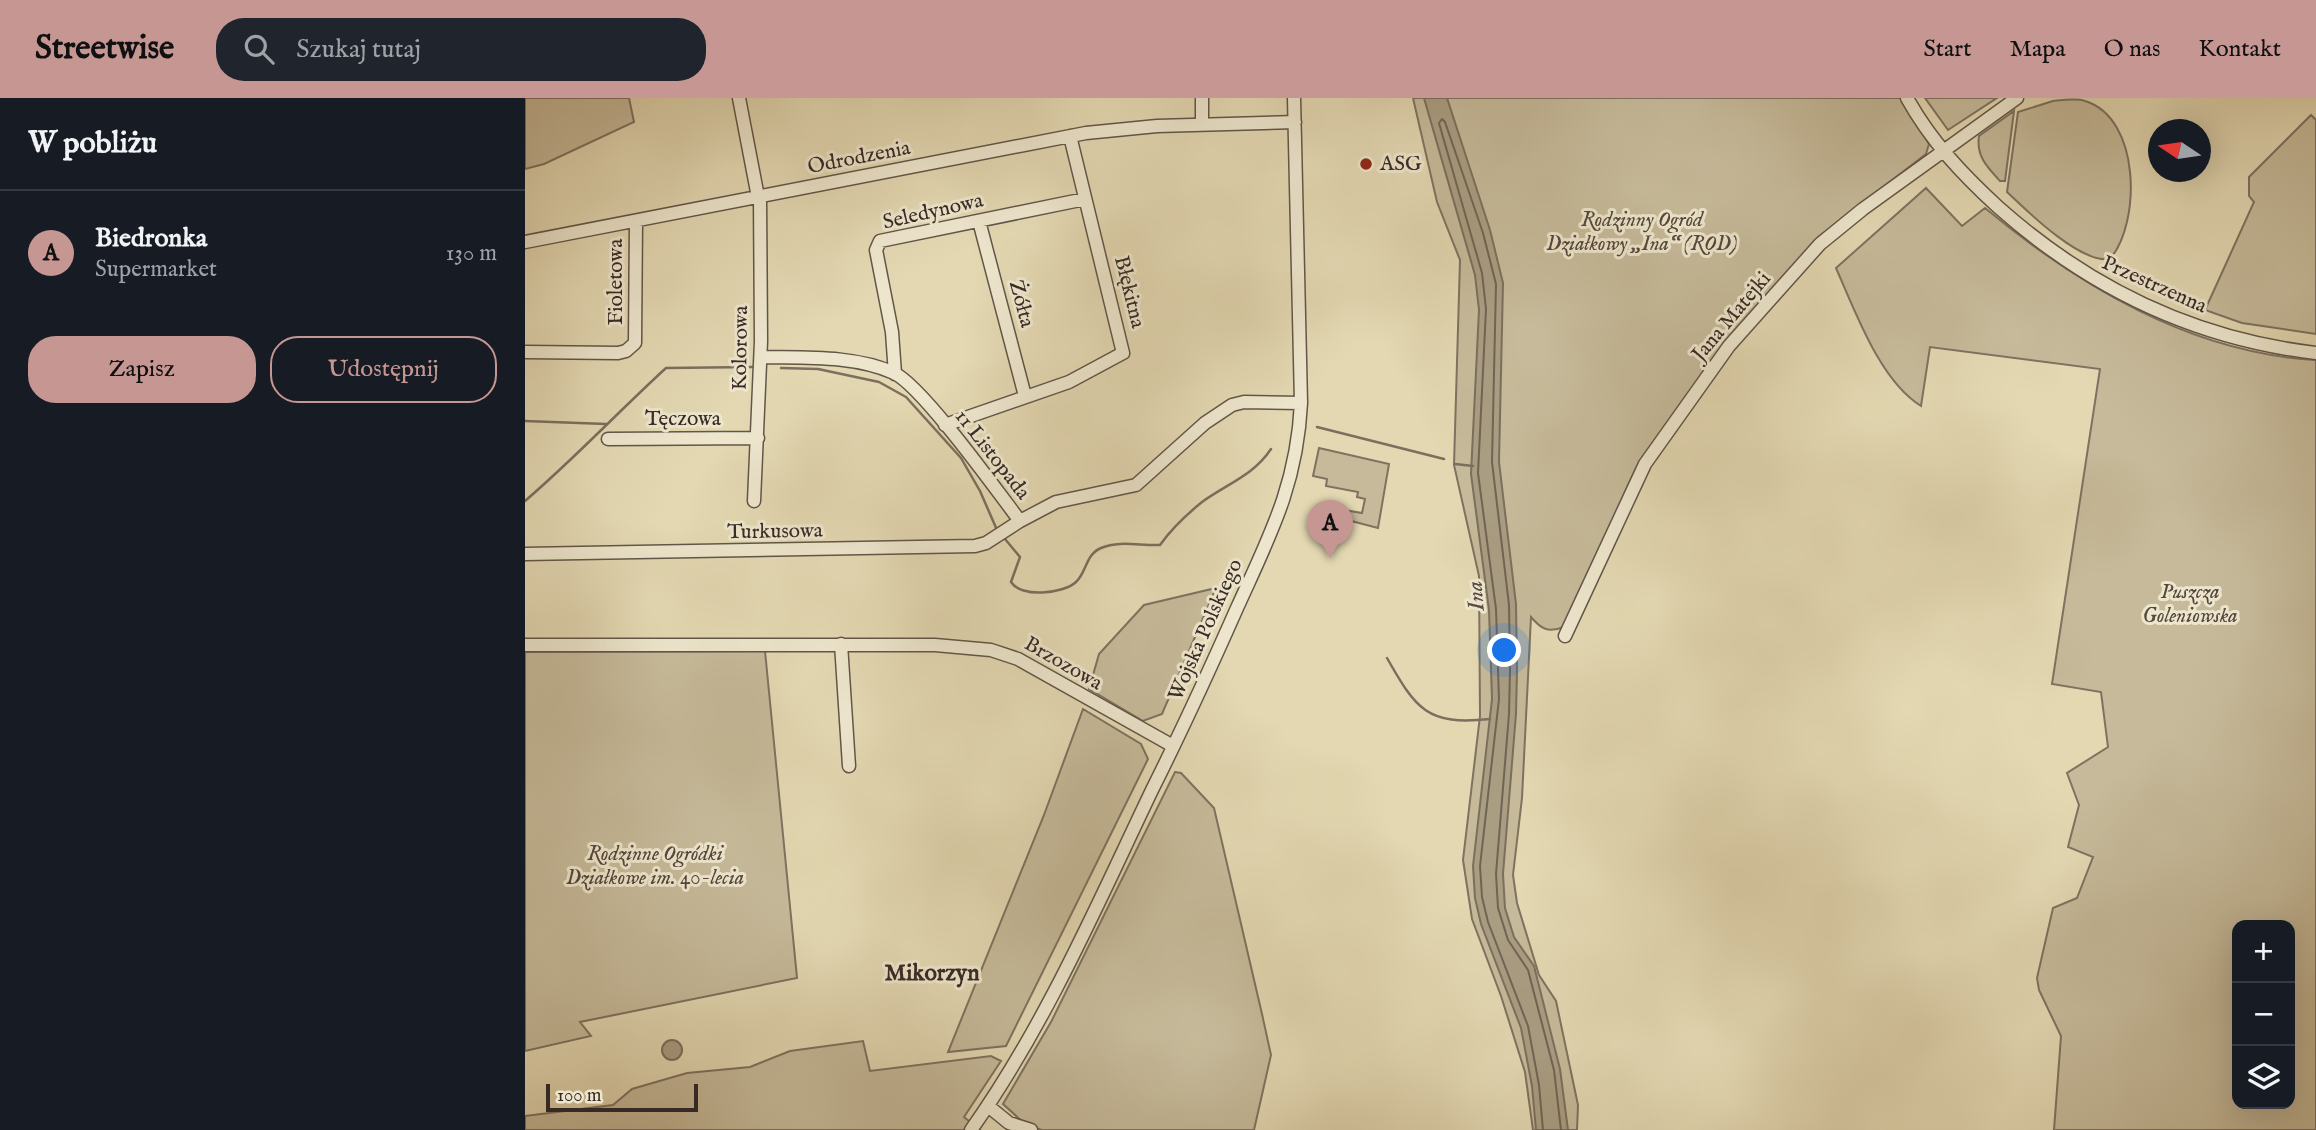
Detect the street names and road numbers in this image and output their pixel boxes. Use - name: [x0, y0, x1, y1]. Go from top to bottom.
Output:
- street label: Odrodzenia: [805, 135, 914, 181]
- street label: Seledynowa: [880, 187, 987, 237]
- street label: Fioletowa: [603, 238, 630, 325]
- street label: Przestrzenna: [2097, 250, 2212, 321]
- street label: Błękitna: [1107, 253, 1151, 332]
- street label: Jana Matejki: [1685, 266, 1778, 369]
- street label: Żółta: [1002, 277, 1040, 332]
- street label: Kolorowa: [727, 304, 755, 391]
- street label: 11 Listopada: [948, 404, 1036, 506]
- street label: Tęczowa: [645, 406, 722, 433]
- street label: Turkusowa: [727, 518, 824, 546]
- street label: Wojska Polskiego: [1163, 555, 1249, 705]
- street label: Brzozowa: [1019, 631, 1108, 698]

